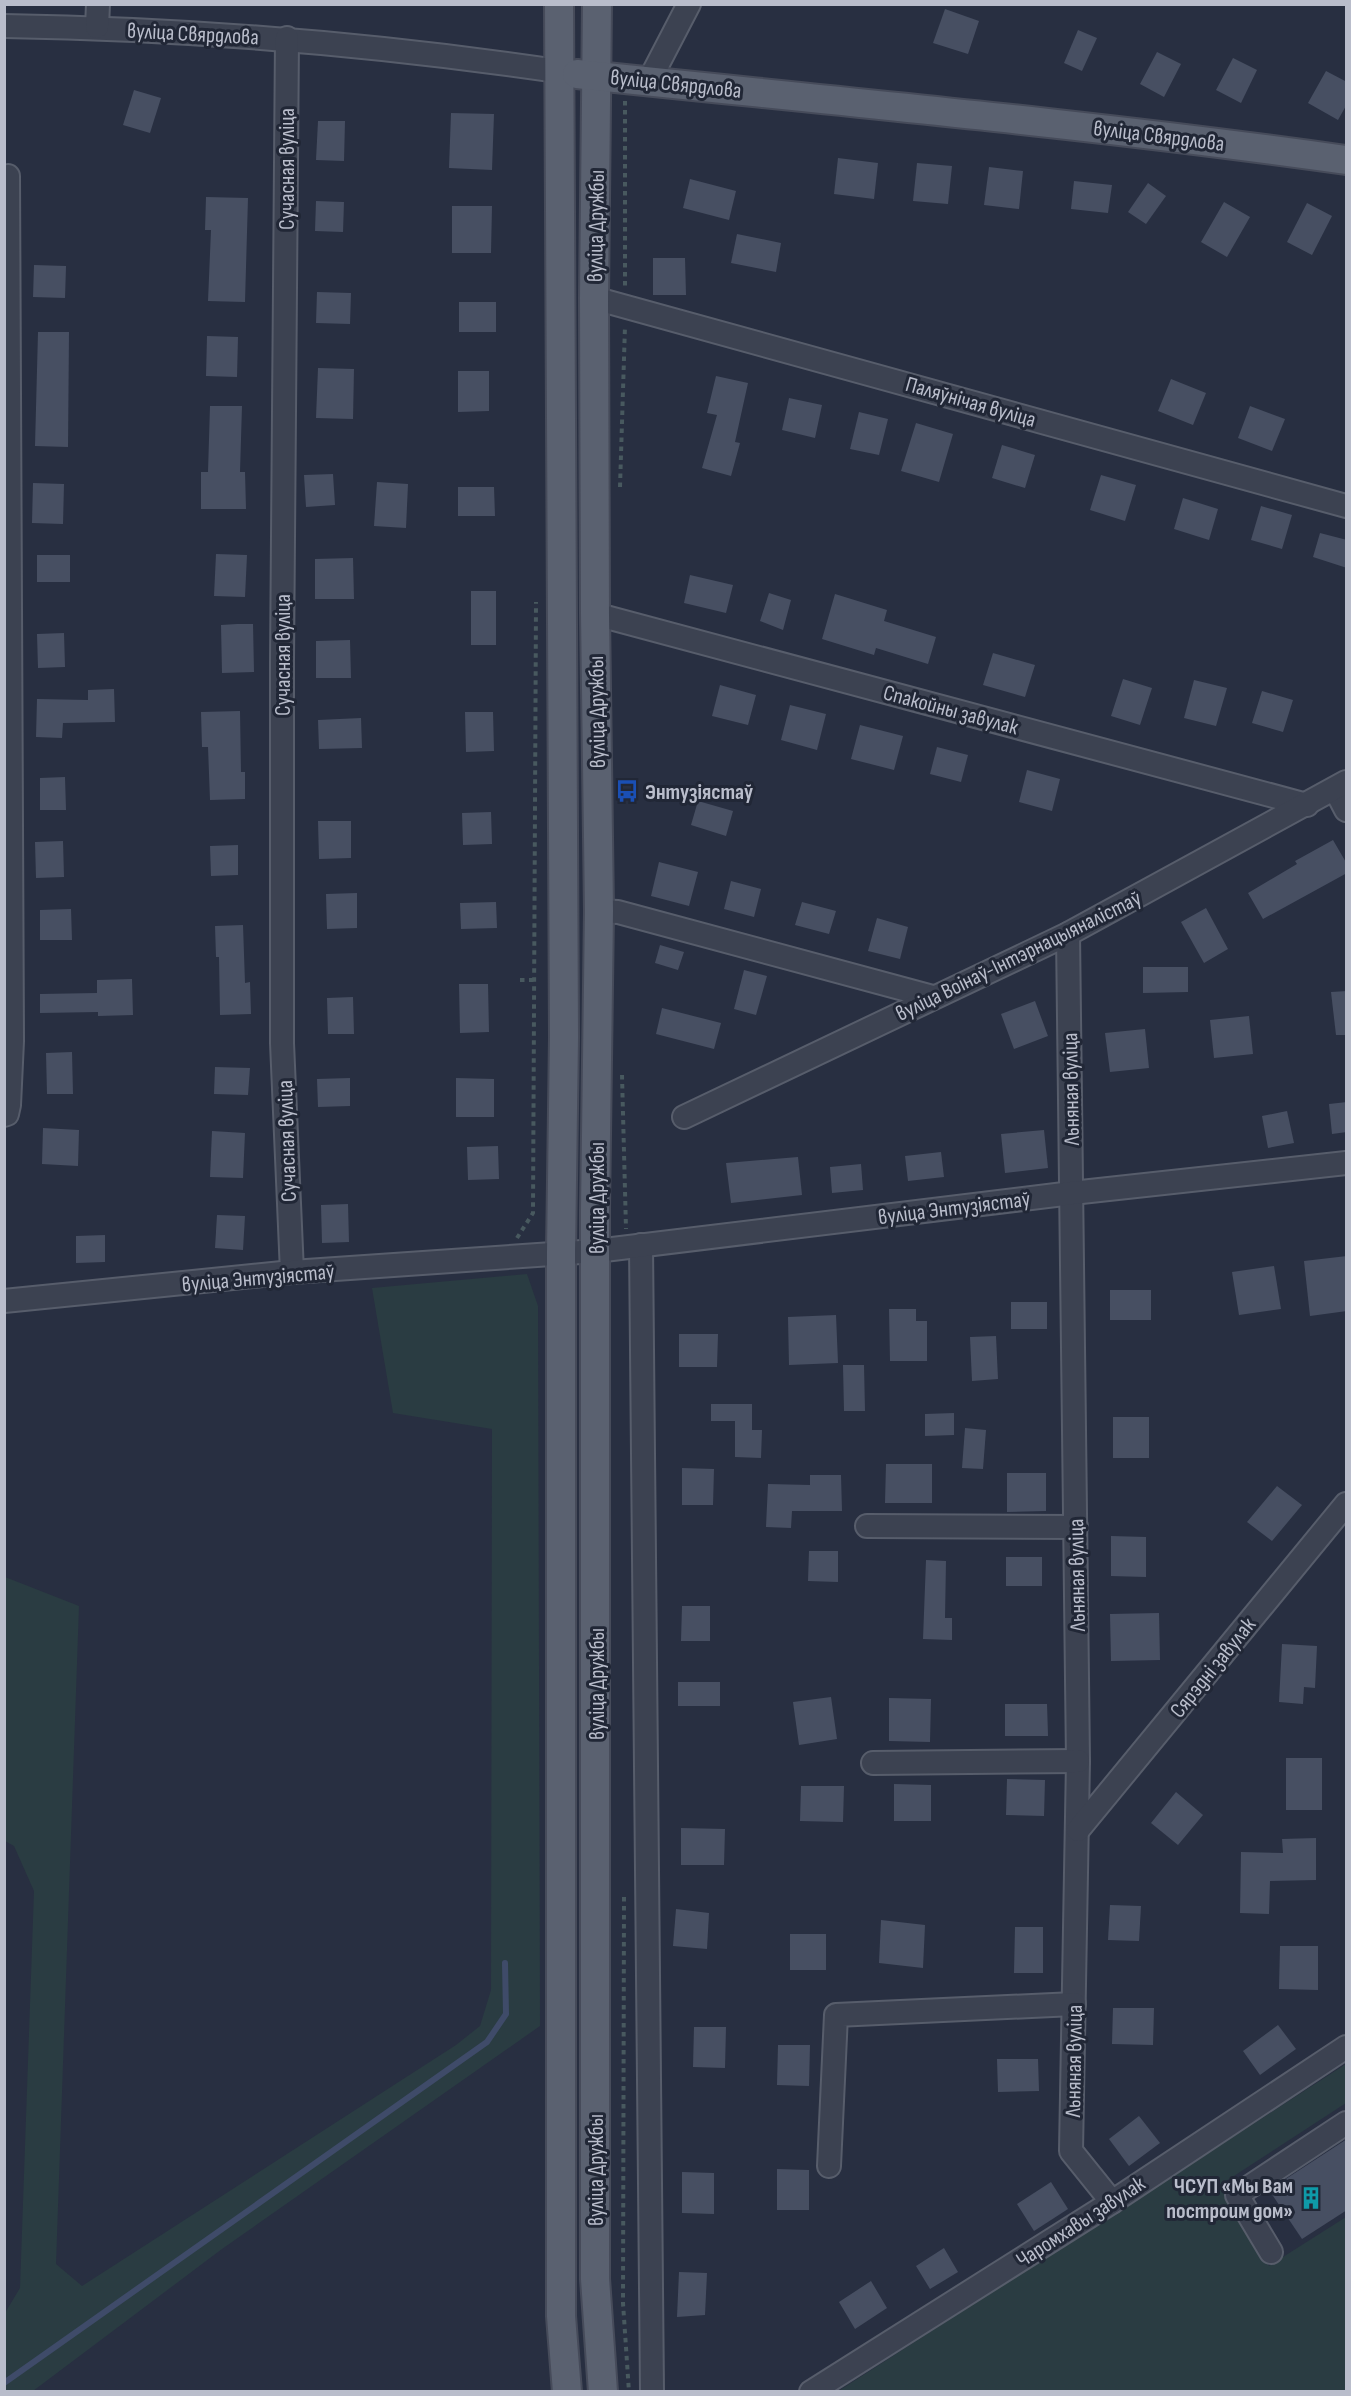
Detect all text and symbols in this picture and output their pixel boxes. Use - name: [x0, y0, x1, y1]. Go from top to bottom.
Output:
- street label: вуліца Свярдлова: [126, 18, 259, 51]
- street label: вуліца Свярдлова: [609, 64, 743, 105]
- street label: Сучасная вуліца: [274, 108, 301, 230]
- street label: вуліца Свярдлова: [1092, 115, 1226, 158]
- street label: вуліца Дружбы: [582, 170, 611, 282]
- street label: Паляўнічая вуліца: [902, 371, 1039, 434]
- street label: Сучасная вуліца: [270, 594, 297, 716]
- street label: вуліца Дружбы: [583, 656, 612, 768]
- street label: Спакойны завулак: [880, 679, 1022, 742]
- bus stop icon: Энтузіястаў: [614, 778, 640, 804]
- place label: Энтузіястаў: [645, 779, 753, 806]
- street label: вуліца Воінаў-Інтэрнацыяналістаў: [891, 885, 1146, 1028]
- street label: Льняная вуліца: [1057, 1032, 1086, 1147]
- street label: Сучасная вуліца: [272, 1079, 303, 1202]
- street label: вуліца Дружбы: [584, 1142, 611, 1254]
- street label: вуліца Энтузіястаў: [877, 1186, 1032, 1231]
- street label: вуліца Энтузіястаў: [181, 1258, 336, 1299]
- street label: Льняная вуліца: [1063, 1518, 1092, 1633]
- street label: Сярэдні завулак: [1164, 1612, 1262, 1724]
- street label: вуліца Дружбы: [584, 1628, 611, 1740]
- street label: Льняная вуліца: [1060, 2004, 1089, 2119]
- street label: вуліца Дружбы: [583, 2114, 610, 2226]
- street label: Чаромхавы завулак: [1011, 2170, 1151, 2274]
- place label: ЧСУП «Мы Вам построим дом»: [1166, 2173, 1293, 2225]
- building icon: ЧСУП «Мы Вам построим дом»: [1298, 2185, 1324, 2211]

